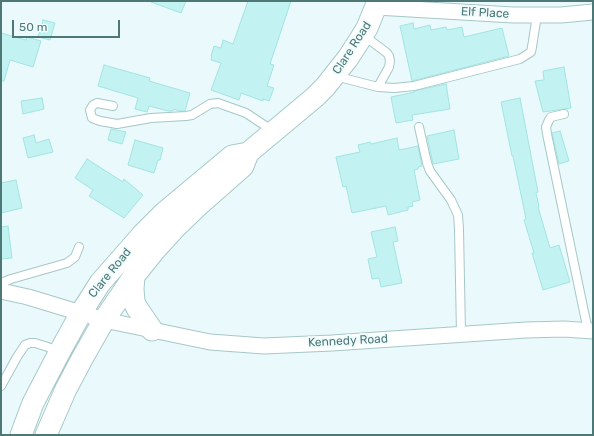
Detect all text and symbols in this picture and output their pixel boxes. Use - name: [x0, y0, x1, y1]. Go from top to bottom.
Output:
- street label: Elf Place: [460, 5, 510, 21]
- scale bar: [14, 12, 122, 38]
- street label: Clare Road: [330, 19, 374, 77]
- text: 50 m: [19, 20, 47, 34]
- street label: Clare Road: [86, 245, 134, 301]
- street label: Kennedy Road: [308, 332, 388, 350]

